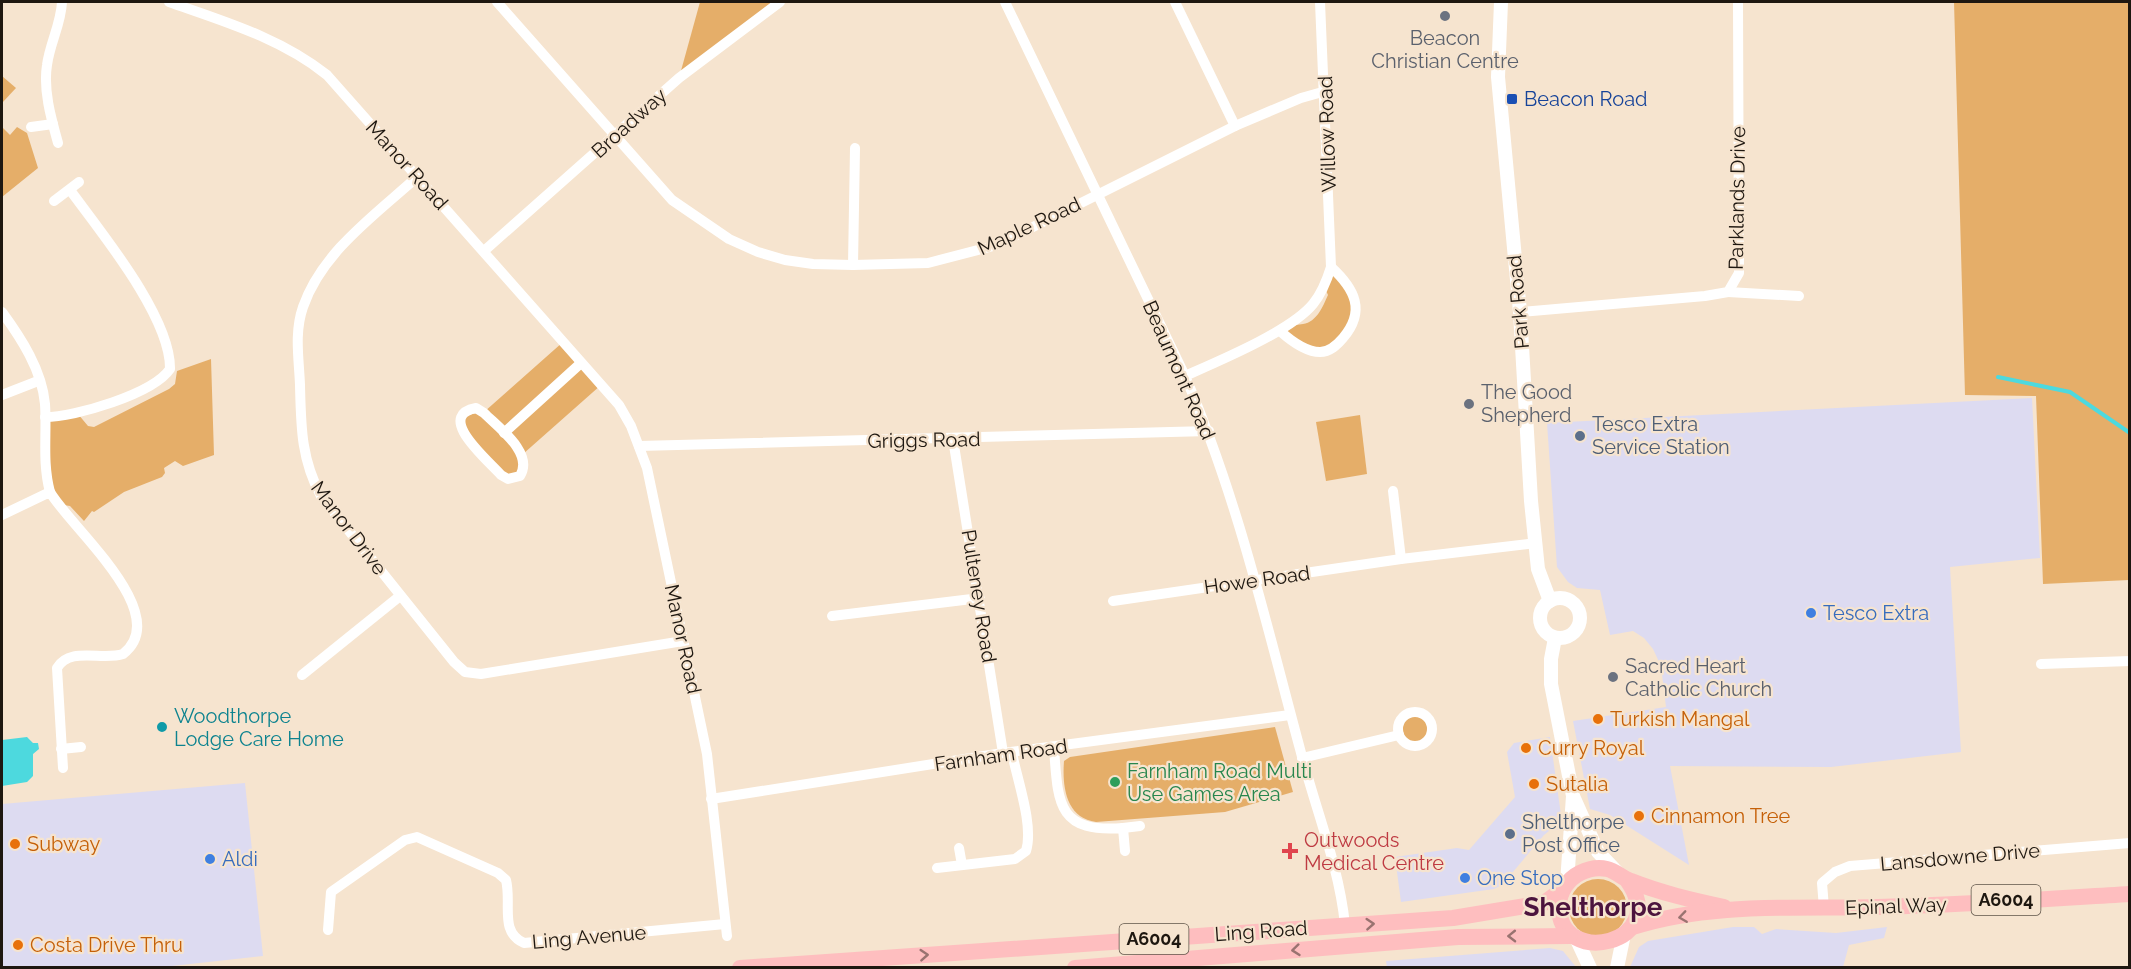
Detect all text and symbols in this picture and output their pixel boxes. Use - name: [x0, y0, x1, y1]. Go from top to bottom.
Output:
- marker: Beacon Christian Centre: [1438, 9, 1452, 23]
- place label: Beacon Christian Centre: [1371, 26, 1519, 73]
- street label: Willow Road: [1313, 75, 1341, 193]
- street label: Broadway: [587, 83, 672, 163]
- place label: Beacon Road: [1524, 87, 1647, 111]
- marker: Beacon Road: [1505, 92, 1519, 106]
- street label: Manor Road: [361, 116, 453, 214]
- street label: Parklands Drive: [1724, 126, 1750, 270]
- street label: Maple Road: [974, 192, 1084, 260]
- street label: Park Road: [1502, 254, 1534, 350]
- street label: Beaumont Road: [1138, 297, 1220, 443]
- place label: The Good Shepherd: [1481, 380, 1572, 427]
- marker: The Good Shepherd: [1462, 397, 1476, 411]
- place label: Tesco Extra Service Station: [1592, 412, 1730, 459]
- street label: Griggs Road: [867, 427, 981, 453]
- marker: Tesco Extra Service Station: [1573, 429, 1587, 443]
- street label: Manor Drive: [306, 476, 392, 580]
- street label: Pulteney Road: [957, 528, 1001, 664]
- street label: Howe Road: [1202, 561, 1312, 599]
- street label: Manor Road: [660, 582, 706, 696]
- place label: Tesco Extra: [1823, 601, 1929, 625]
- marker: Tesco Extra: [1804, 606, 1818, 620]
- place label: Sacred Heart Catholic Church: [1625, 654, 1772, 701]
- marker: Sacred Heart Catholic Church: [1606, 670, 1620, 684]
- place label: Woodthorpe Lodge Care Home: [174, 704, 344, 751]
- place label: Turkish Mangal: [1610, 707, 1750, 731]
- marker: Turkish Mangal: [1591, 712, 1605, 726]
- marker: Woodthorpe Lodge Care Home: [155, 720, 169, 734]
- street label: Farnham Road: [933, 734, 1069, 776]
- place label: Curry Royal: [1538, 736, 1645, 760]
- marker: Curry Royal: [1519, 741, 1533, 755]
- place label: Farnham Road Multi Use Games Area: [1127, 759, 1312, 806]
- place label: Sutalia: [1546, 772, 1608, 796]
- marker: Farnham Road Multi Use Games Area: [1108, 775, 1122, 789]
- marker: Sutalia: [1527, 777, 1541, 791]
- place label: Cinnamon Tree: [1651, 804, 1791, 828]
- marker: Cinnamon Tree: [1632, 809, 1646, 823]
- place label: Shelthorpe Post Office: [1522, 810, 1625, 857]
- marker: Shelthorpe Post Office: [1503, 827, 1517, 841]
- place label: Outwoods Medical Centre: [1304, 828, 1444, 875]
- place label: Subway: [27, 832, 101, 856]
- marker: Subway: [8, 837, 22, 851]
- street label: Lansdowne Drive: [1879, 838, 2041, 876]
- marker: Outwoods Medical Centre: [1281, 842, 1299, 860]
- place label: Aldi: [222, 847, 258, 871]
- marker: Aldi: [203, 852, 217, 866]
- place label: One Stop: [1477, 866, 1563, 890]
- marker: One Stop: [1458, 871, 1472, 885]
- road number: A6004: [1972, 885, 2040, 915]
- district label: Shelthorpe: [1524, 892, 1663, 922]
- street label: Epinal Way: [1845, 892, 1947, 920]
- one-way arrow: [1679, 910, 1688, 922]
- street label: Ling Road: [1214, 916, 1308, 946]
- one-way arrow: [1365, 917, 1374, 930]
- street label: Ling Avenue: [531, 920, 647, 954]
- road number: A6004: [1120, 924, 1188, 954]
- one-way arrow: [1507, 930, 1516, 942]
- place label: Costa Drive Thru: [30, 933, 183, 957]
- marker: Costa Drive Thru: [11, 938, 25, 952]
- one-way arrow: [1292, 943, 1301, 956]
- one-way arrow: [920, 949, 929, 962]

